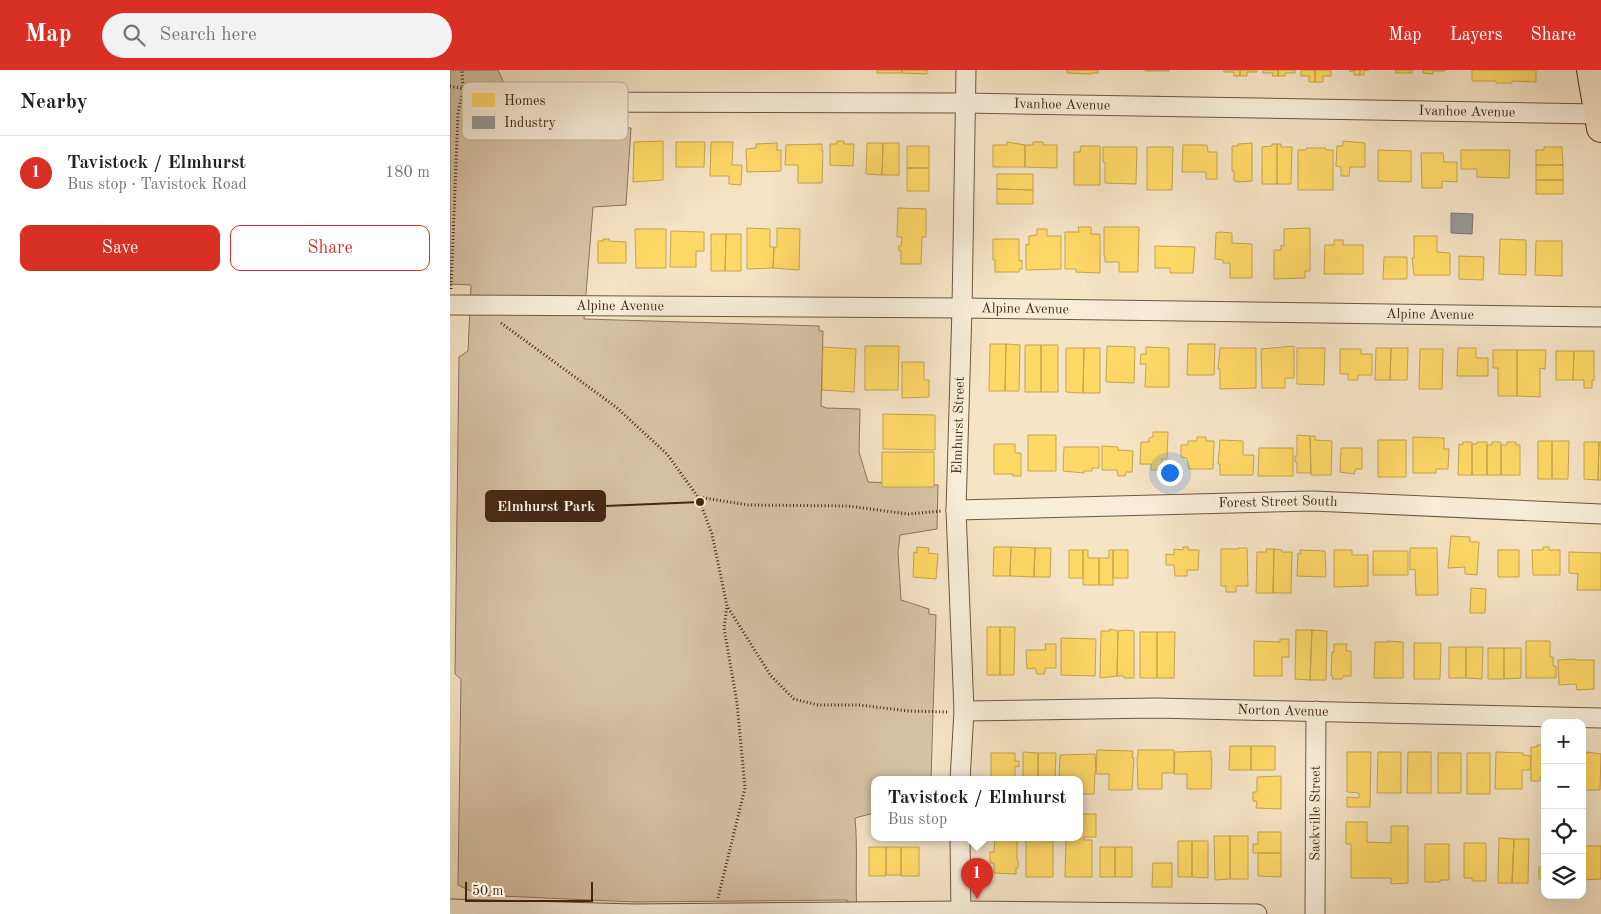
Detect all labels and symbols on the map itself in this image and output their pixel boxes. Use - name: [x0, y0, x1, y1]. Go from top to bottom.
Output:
- legend: [462, 82, 628, 140]
- text: Homes: [504, 94, 546, 108]
- street label: Ivanhoe Avenue: [1014, 97, 1110, 113]
- street label: Ivanhoe Avenue: [1419, 104, 1515, 120]
- text: Industry: [504, 116, 557, 130]
- street label: Alpine Avenue: [576, 299, 664, 313]
- street label: Alpine Avenue: [981, 301, 1069, 317]
- street label: Alpine Avenue: [1386, 307, 1474, 322]
- street label: Elmhurst Street: [950, 376, 967, 474]
- your location: [1157, 460, 1183, 486]
- callout: Elmhurst Park: [486, 491, 605, 521]
- street label: Forest Street South: [1218, 494, 1338, 510]
- text: Elmhurst Park: [497, 500, 596, 515]
- street label: Norton Avenue: [1237, 703, 1329, 719]
- street label: Sackville Street: [1308, 765, 1323, 861]
- pin: 1: [961, 858, 993, 899]
- scale bar: [465, 879, 592, 902]

